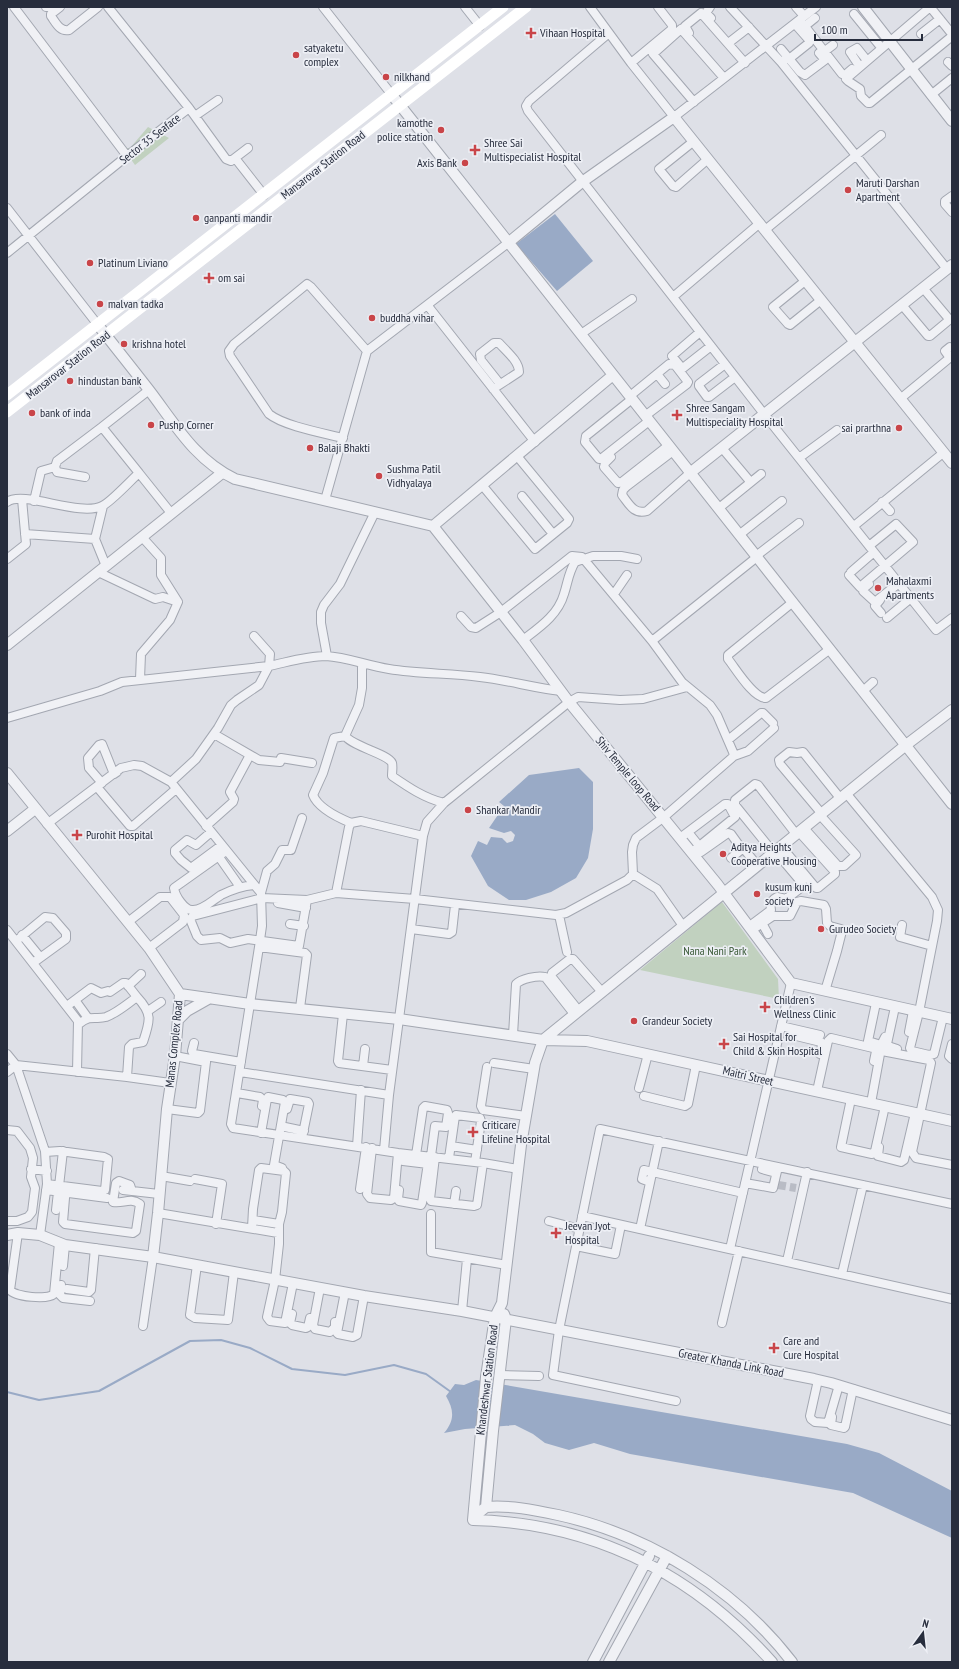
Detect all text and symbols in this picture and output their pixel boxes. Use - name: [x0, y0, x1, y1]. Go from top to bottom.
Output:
- scale bar: [815, 16, 922, 42]
- text: 100 m: [821, 22, 848, 37]
- place label: Vihaan Hospital: [539, 25, 605, 40]
- marker: Vihaan Hospital: [525, 27, 537, 39]
- place label: satyaketu complex: [304, 40, 343, 69]
- marker: satyaketu complex: [291, 50, 301, 60]
- place label: nilkhand: [394, 69, 430, 84]
- marker: nilkhand: [381, 72, 391, 82]
- street label: Sector 35 Seaface: [116, 110, 183, 167]
- place label: kamothe police station: [377, 115, 433, 144]
- marker: kamothe police station: [436, 125, 446, 135]
- street label: Mansarovar Station Road: [278, 127, 368, 202]
- place label: Shree Sai Multispecialist Hospital: [484, 135, 581, 164]
- marker: Shree Sai Multispecialist Hospital: [469, 144, 481, 156]
- place label: Axis Bank: [417, 155, 457, 170]
- marker: Axis Bank: [460, 158, 470, 168]
- place label: Maruti Darshan Apartment: [856, 175, 919, 204]
- marker: Maruti Darshan Apartment: [843, 185, 853, 195]
- place label: ganpanti mandir: [204, 210, 273, 225]
- marker: ganpanti mandir: [191, 213, 201, 223]
- place label: Platinum Liviano: [98, 255, 168, 270]
- marker: Platinum Liviano: [85, 258, 95, 268]
- place label: om sai: [218, 270, 245, 285]
- marker: om sai: [203, 272, 215, 284]
- place label: malvan tadka: [108, 296, 164, 311]
- marker: malvan tadka: [95, 299, 105, 309]
- place label: buddha vihar: [380, 310, 435, 325]
- marker: buddha vihar: [367, 313, 377, 323]
- street label: Mansarovar Station Road: [23, 327, 113, 402]
- place label: krishna hotel: [132, 336, 186, 351]
- marker: krishna hotel: [119, 339, 129, 349]
- place label: hindustan bank: [78, 373, 142, 388]
- marker: hindustan bank: [65, 376, 75, 386]
- place label: Shree Sangam Multispeciality Hospital: [686, 400, 783, 429]
- place label: bank of inda: [40, 405, 91, 420]
- marker: bank of inda: [27, 408, 37, 418]
- marker: Shree Sangam Multispeciality Hospital: [671, 409, 683, 421]
- place label: Pushp Corner: [159, 417, 214, 432]
- marker: Pushp Corner: [146, 420, 156, 430]
- place label: sai prarthna: [841, 420, 891, 435]
- marker: sai prarthna: [894, 423, 904, 433]
- place label: Balaji Bhakti: [318, 440, 370, 455]
- marker: Balaji Bhakti: [305, 443, 315, 453]
- place label: Sushma Patil Vidhyalaya: [386, 461, 441, 490]
- marker: Sushma Patil Vidhyalaya: [374, 471, 384, 481]
- place label: Mahalaxmi Apartments: [886, 573, 934, 602]
- marker: Mahalaxmi Apartments: [873, 583, 883, 593]
- street label: Shiv Temple loop Road: [593, 733, 664, 814]
- place label: Shankar Mandir: [476, 802, 541, 817]
- marker: Shankar Mandir: [463, 805, 473, 815]
- place label: Purohit Hospital: [86, 827, 153, 842]
- marker: Purohit Hospital: [71, 829, 83, 841]
- place label: Aditya Heights Cooperative Housing: [731, 839, 817, 868]
- marker: Aditya Heights Cooperative Housing: [718, 849, 728, 859]
- place label: kusum kunj society: [765, 879, 812, 908]
- marker: kusum kunj society: [752, 889, 762, 899]
- place label: Gurudeo Society: [829, 921, 897, 936]
- marker: Gurudeo Society: [816, 924, 826, 934]
- park label: Nana Nani Park: [683, 943, 747, 958]
- place label: Children's Wellness Clinic: [774, 992, 837, 1021]
- street label: Manas Complex Road: [161, 1000, 186, 1088]
- marker: Children's Wellness Clinic: [759, 1001, 771, 1013]
- place label: Grandeur Society: [642, 1013, 713, 1028]
- marker: Grandeur Society: [629, 1016, 639, 1026]
- place label: Sai Hospital for Child & Skin Hospital: [733, 1029, 822, 1058]
- marker: Sai Hospital for Child & Skin Hospital: [718, 1038, 730, 1050]
- street label: Maitri Street: [721, 1062, 776, 1089]
- place label: Criticare Lifeline Hospital: [482, 1117, 550, 1146]
- marker: Criticare Lifeline Hospital: [467, 1126, 479, 1138]
- place label: Jeevan Jyot Hospital: [564, 1218, 611, 1247]
- marker: Jeevan Jyot Hospital: [550, 1227, 562, 1239]
- street label: Khandeshwar Station Road: [472, 1324, 501, 1436]
- place label: Care and Cure Hospital: [783, 1333, 839, 1362]
- marker: Care and Cure Hospital: [768, 1342, 780, 1354]
- street label: Greater Khanda Link Road: [677, 1345, 785, 1380]
- north arrow: [903, 1613, 943, 1653]
- text: N: [921, 1616, 930, 1631]

